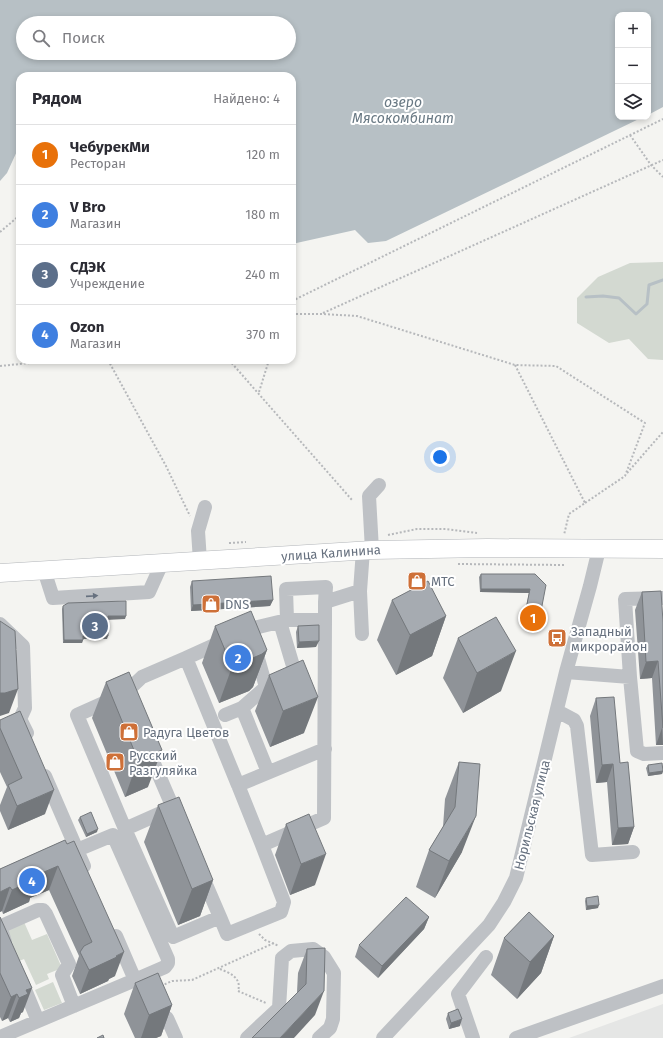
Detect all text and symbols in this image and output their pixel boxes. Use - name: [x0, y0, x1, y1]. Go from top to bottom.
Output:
- map controls: [615, 12, 651, 120]
- button: +: [615, 12, 651, 48]
- search box: [16, 16, 296, 60]
- icon: search: [30, 27, 52, 49]
- text: Поиск: [62, 29, 105, 47]
- button: −: [615, 48, 651, 84]
- button: layers: [615, 84, 651, 120]
- text: Рядом: [32, 88, 82, 109]
- text: Найдено: 4: [213, 91, 280, 106]
- water label: озеро Мясокомбинат: [352, 94, 454, 127]
- text: ЧебурекМи: [70, 138, 150, 156]
- text: 1: [42, 147, 48, 162]
- text: 120 m: [246, 147, 280, 162]
- text: Ресторан: [70, 156, 126, 171]
- text: V Bro: [70, 198, 106, 216]
- text: 2: [42, 207, 48, 222]
- text: 180 m: [245, 207, 280, 222]
- text: Магазин: [70, 216, 121, 231]
- text: СДЭК: [70, 258, 106, 276]
- text: 3: [42, 267, 48, 282]
- text: 240 m: [245, 267, 280, 282]
- text: Учреждение: [70, 276, 145, 291]
- text: Ozon: [70, 318, 104, 336]
- text: 4: [41, 327, 49, 342]
- text: 370 m: [246, 327, 280, 342]
- text: Магазин: [70, 336, 121, 351]
- your location: [430, 447, 450, 467]
- street label: улица Калинина: [281, 542, 381, 564]
- shop icon: МТС: [406, 570, 428, 592]
- place label: МТС: [431, 574, 455, 589]
- one-way arrow: [86, 592, 98, 599]
- shop icon: DNS: [200, 593, 222, 615]
- place label: DNS: [225, 597, 249, 612]
- pin: 1: [520, 603, 546, 633]
- pin: 3: [82, 611, 108, 641]
- place label: Западный микрорайон: [571, 624, 647, 654]
- bus stop icon: Западный микрорайон: [546, 627, 568, 649]
- pin: 2: [225, 643, 251, 673]
- shop icon: Радуга Цветов: [118, 721, 140, 743]
- place label: Радуга Цветов: [143, 725, 229, 740]
- place label: Русский Разгуляйка: [129, 748, 197, 778]
- shop icon: Русский Разгуляйка: [104, 751, 126, 773]
- street label: Норильская улица: [511, 758, 553, 872]
- pin: 4: [19, 866, 45, 896]

